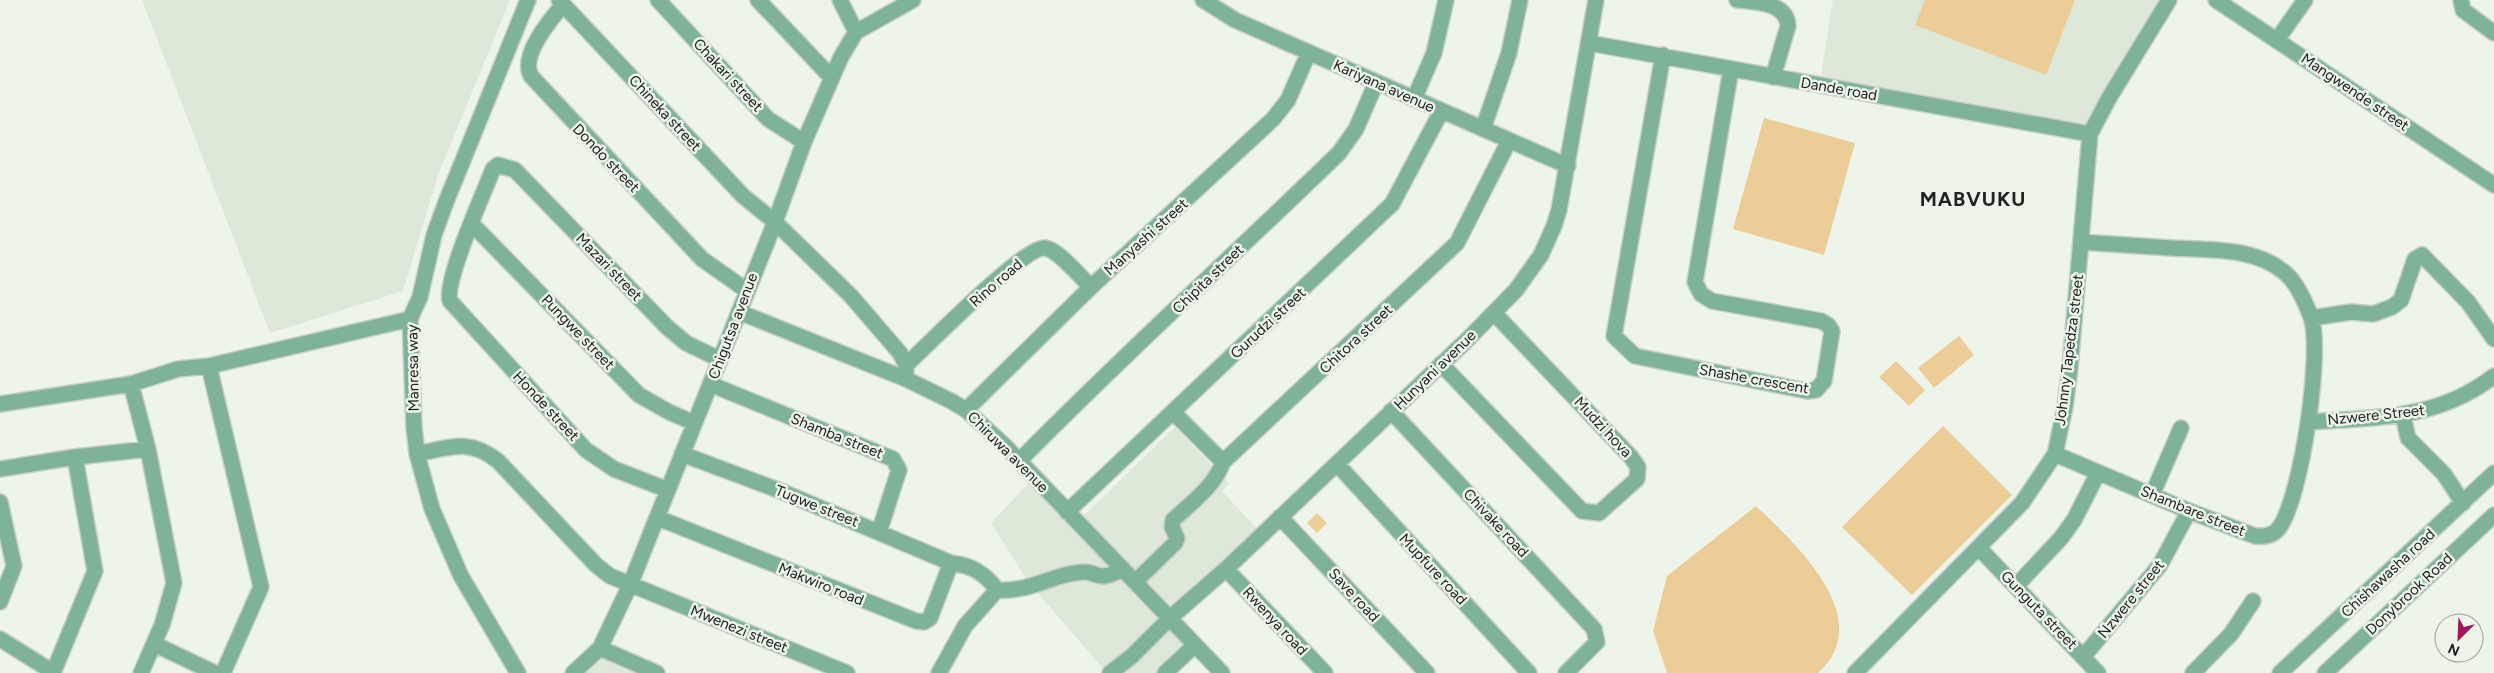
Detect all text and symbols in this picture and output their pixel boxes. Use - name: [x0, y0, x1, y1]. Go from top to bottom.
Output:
- street label: Chakari street: [689, 35, 767, 116]
- street label: Mangwende street: [2298, 49, 2413, 135]
- street label: Kariyana avenue: [1331, 56, 1437, 116]
- street label: Chineka street: [625, 71, 705, 155]
- street label: Dande road: [1799, 73, 1879, 105]
- street label: Dondo street: [569, 120, 643, 196]
- district label: MABVUKU: [1920, 187, 2026, 211]
- street label: Manyashi street: [1100, 195, 1192, 279]
- street label: Mazari street: [572, 229, 646, 305]
- street label: Chipita street: [1169, 240, 1247, 317]
- street label: Rino road: [966, 255, 1026, 311]
- street label: Chigutsa avenue: [705, 270, 761, 382]
- street label: Johnny Tapedza street: [2051, 273, 2087, 427]
- street label: Gurudzi street: [1227, 283, 1310, 362]
- street label: Pungwe street: [538, 291, 619, 374]
- street label: Chitora street: [1316, 300, 1396, 377]
- street label: Manresa way: [403, 324, 423, 412]
- street label: Hunyani avenue: [1390, 326, 1480, 414]
- street label: Shashe crescent: [1698, 360, 1811, 398]
- street label: Honde street: [509, 367, 583, 445]
- street label: Mudzi hova: [1570, 393, 1636, 461]
- street label: Nzwere Street: [2326, 401, 2426, 429]
- street label: Chiruwa avenue: [964, 408, 1052, 496]
- street label: Shamba street: [788, 409, 886, 463]
- street label: Tugwe street: [773, 481, 861, 531]
- street label: Shambare street: [2138, 482, 2248, 540]
- street label: Chivake road: [1460, 485, 1532, 561]
- street label: Chishawasha road: [2337, 525, 2439, 621]
- street label: Mupfure road: [1395, 530, 1471, 608]
- street label: Donybrook Road: [2362, 549, 2456, 639]
- street label: Nzwere street: [2094, 556, 2168, 642]
- street label: Makwiro road: [776, 559, 866, 609]
- street label: Save road: [1325, 565, 1383, 625]
- street label: Gunguta street: [1997, 567, 2081, 653]
- street label: Rwenya road: [1239, 583, 1311, 659]
- street label: Mwenezi street: [688, 601, 791, 657]
- north arrow: [2434, 613, 2484, 663]
- text: N: [2446, 639, 2462, 659]

